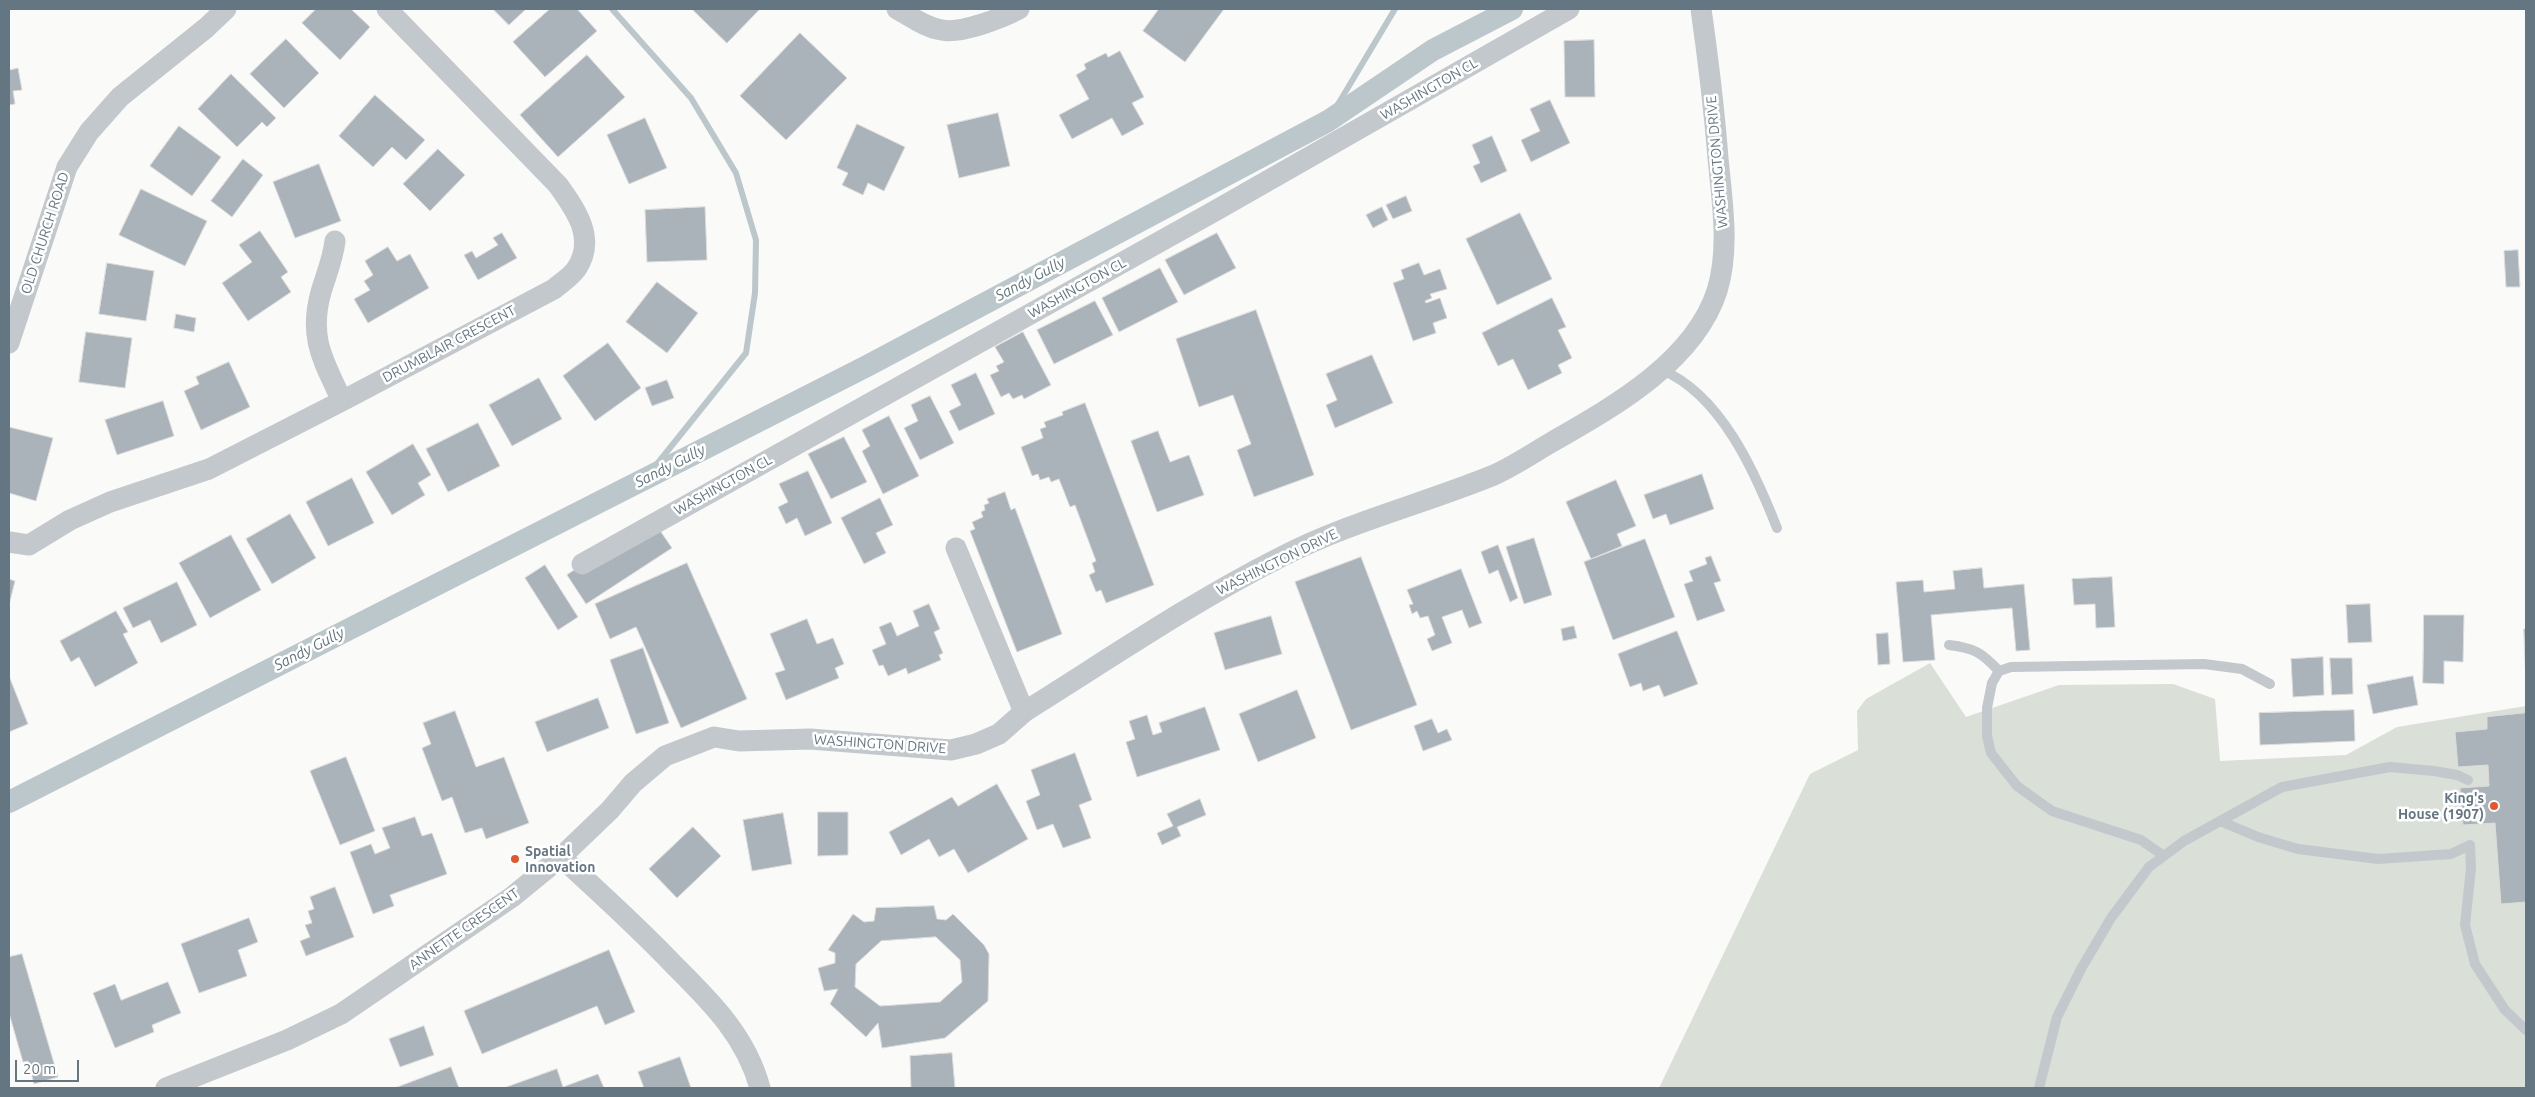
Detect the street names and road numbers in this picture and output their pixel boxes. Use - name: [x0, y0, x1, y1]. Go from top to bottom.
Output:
- street label: WASHINGTON CL: [1377, 54, 1481, 124]
- street label: WASHINGTON DRIVE: [1703, 95, 1731, 229]
- street label: OLD CHURCH ROAD: [17, 170, 73, 296]
- street label: WASHINGTON CL: [1025, 254, 1129, 322]
- street label: DRUMBLAIR CRESCENT: [380, 302, 518, 386]
- street label: WASHINGTON CL: [671, 451, 775, 519]
- street label: WASHINGTON DRIVE: [1214, 525, 1340, 599]
- street label: WASHINGTON DRIVE: [813, 731, 947, 757]
- street label: ANNETTE CRESCENT: [406, 885, 522, 973]

